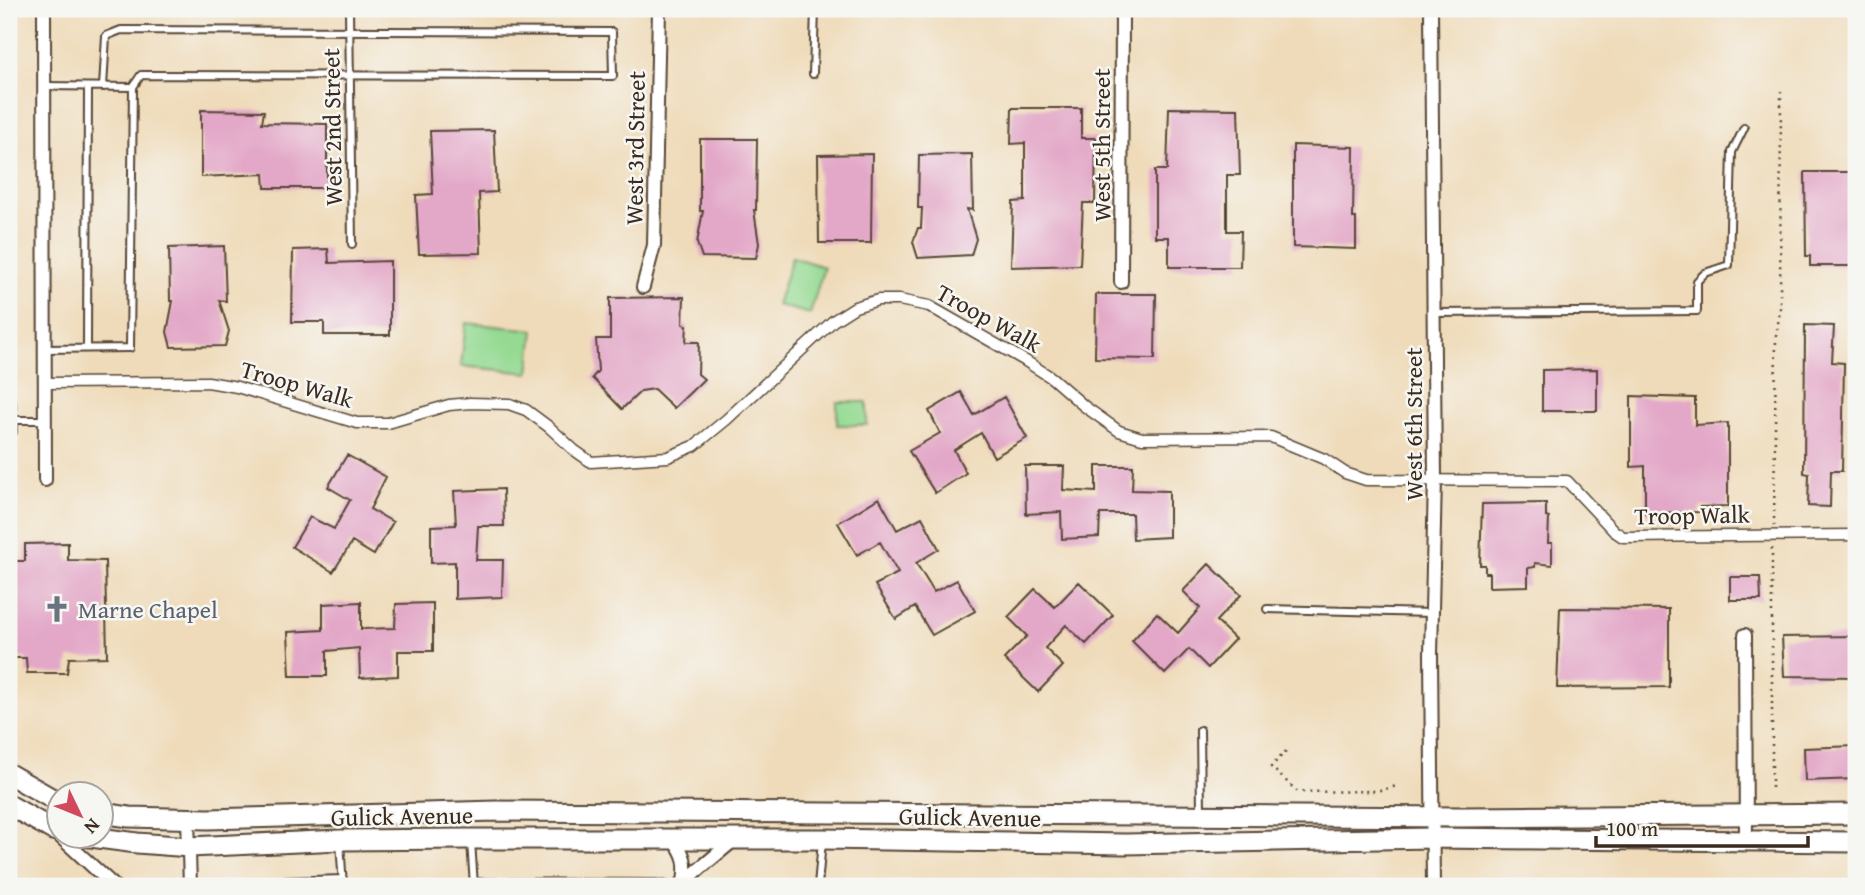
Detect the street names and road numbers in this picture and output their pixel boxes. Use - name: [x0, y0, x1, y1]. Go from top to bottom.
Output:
- street label: West 2nd Street: [313, 47, 351, 206]
- street label: West 5th Street: [1084, 68, 1119, 222]
- street label: West 3rd Street: [616, 70, 654, 225]
- street label: Troop Walk: [930, 275, 1049, 362]
- street label: West 6th Street: [1396, 347, 1431, 501]
- street label: Troop Walk: [237, 351, 358, 417]
- street label: Troop Walk: [1634, 496, 1751, 534]
- street label: Gulick Avenue: [331, 797, 473, 835]
- street label: Gulick Avenue: [899, 798, 1041, 836]

